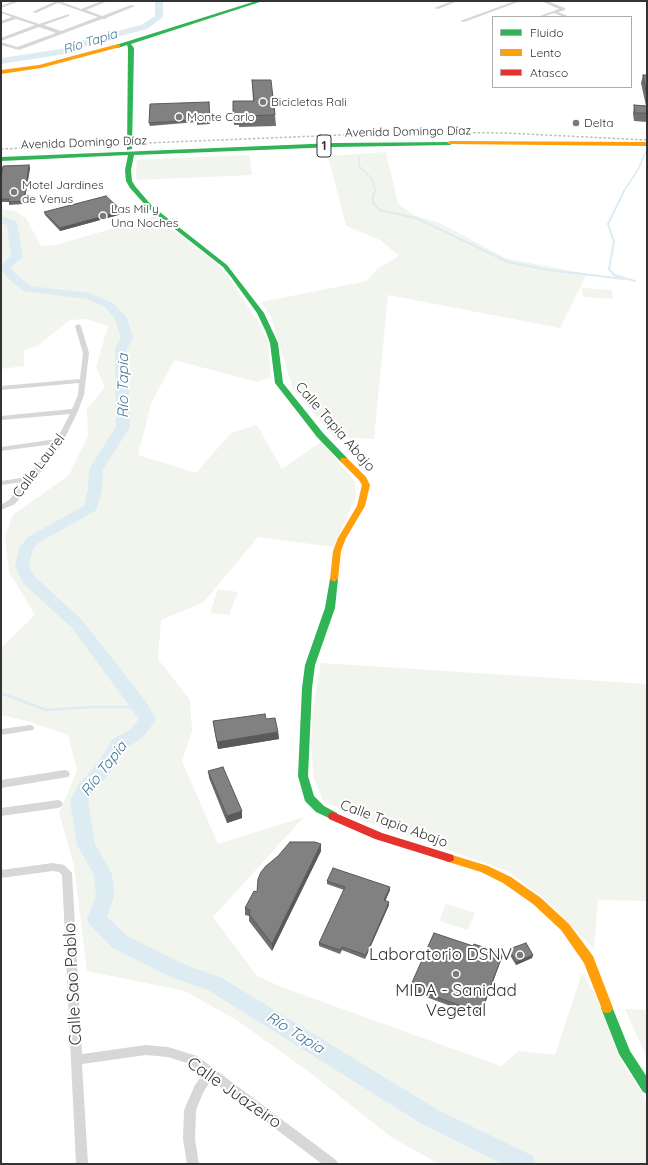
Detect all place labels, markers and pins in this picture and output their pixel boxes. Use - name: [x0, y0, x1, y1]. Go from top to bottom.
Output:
- place label: Bicicletas Rali: [271, 95, 347, 109]
- marker: Bicicletas Rali: [258, 97, 268, 107]
- place label: Monte Carlo: [187, 110, 255, 124]
- marker: Monte Carlo: [174, 112, 184, 122]
- place label: Delta: [584, 116, 614, 130]
- marker: Delta: [571, 118, 581, 128]
- place label: Motel Jardines de Venus: [22, 178, 104, 206]
- marker: Motel Jardines de Venus: [9, 187, 19, 197]
- place label: Las Mil y Una Noches: [111, 202, 178, 230]
- marker: Las Mil y Una Noches: [98, 211, 108, 221]
- place label: Laboratorio DSNV: [369, 945, 512, 965]
- marker: Laboratorio DSNV: [515, 950, 525, 960]
- marker: MIDA - Sanidad Vegetal: [451, 969, 461, 979]
- place label: MIDA - Sanidad Vegetal: [395, 981, 517, 1021]

